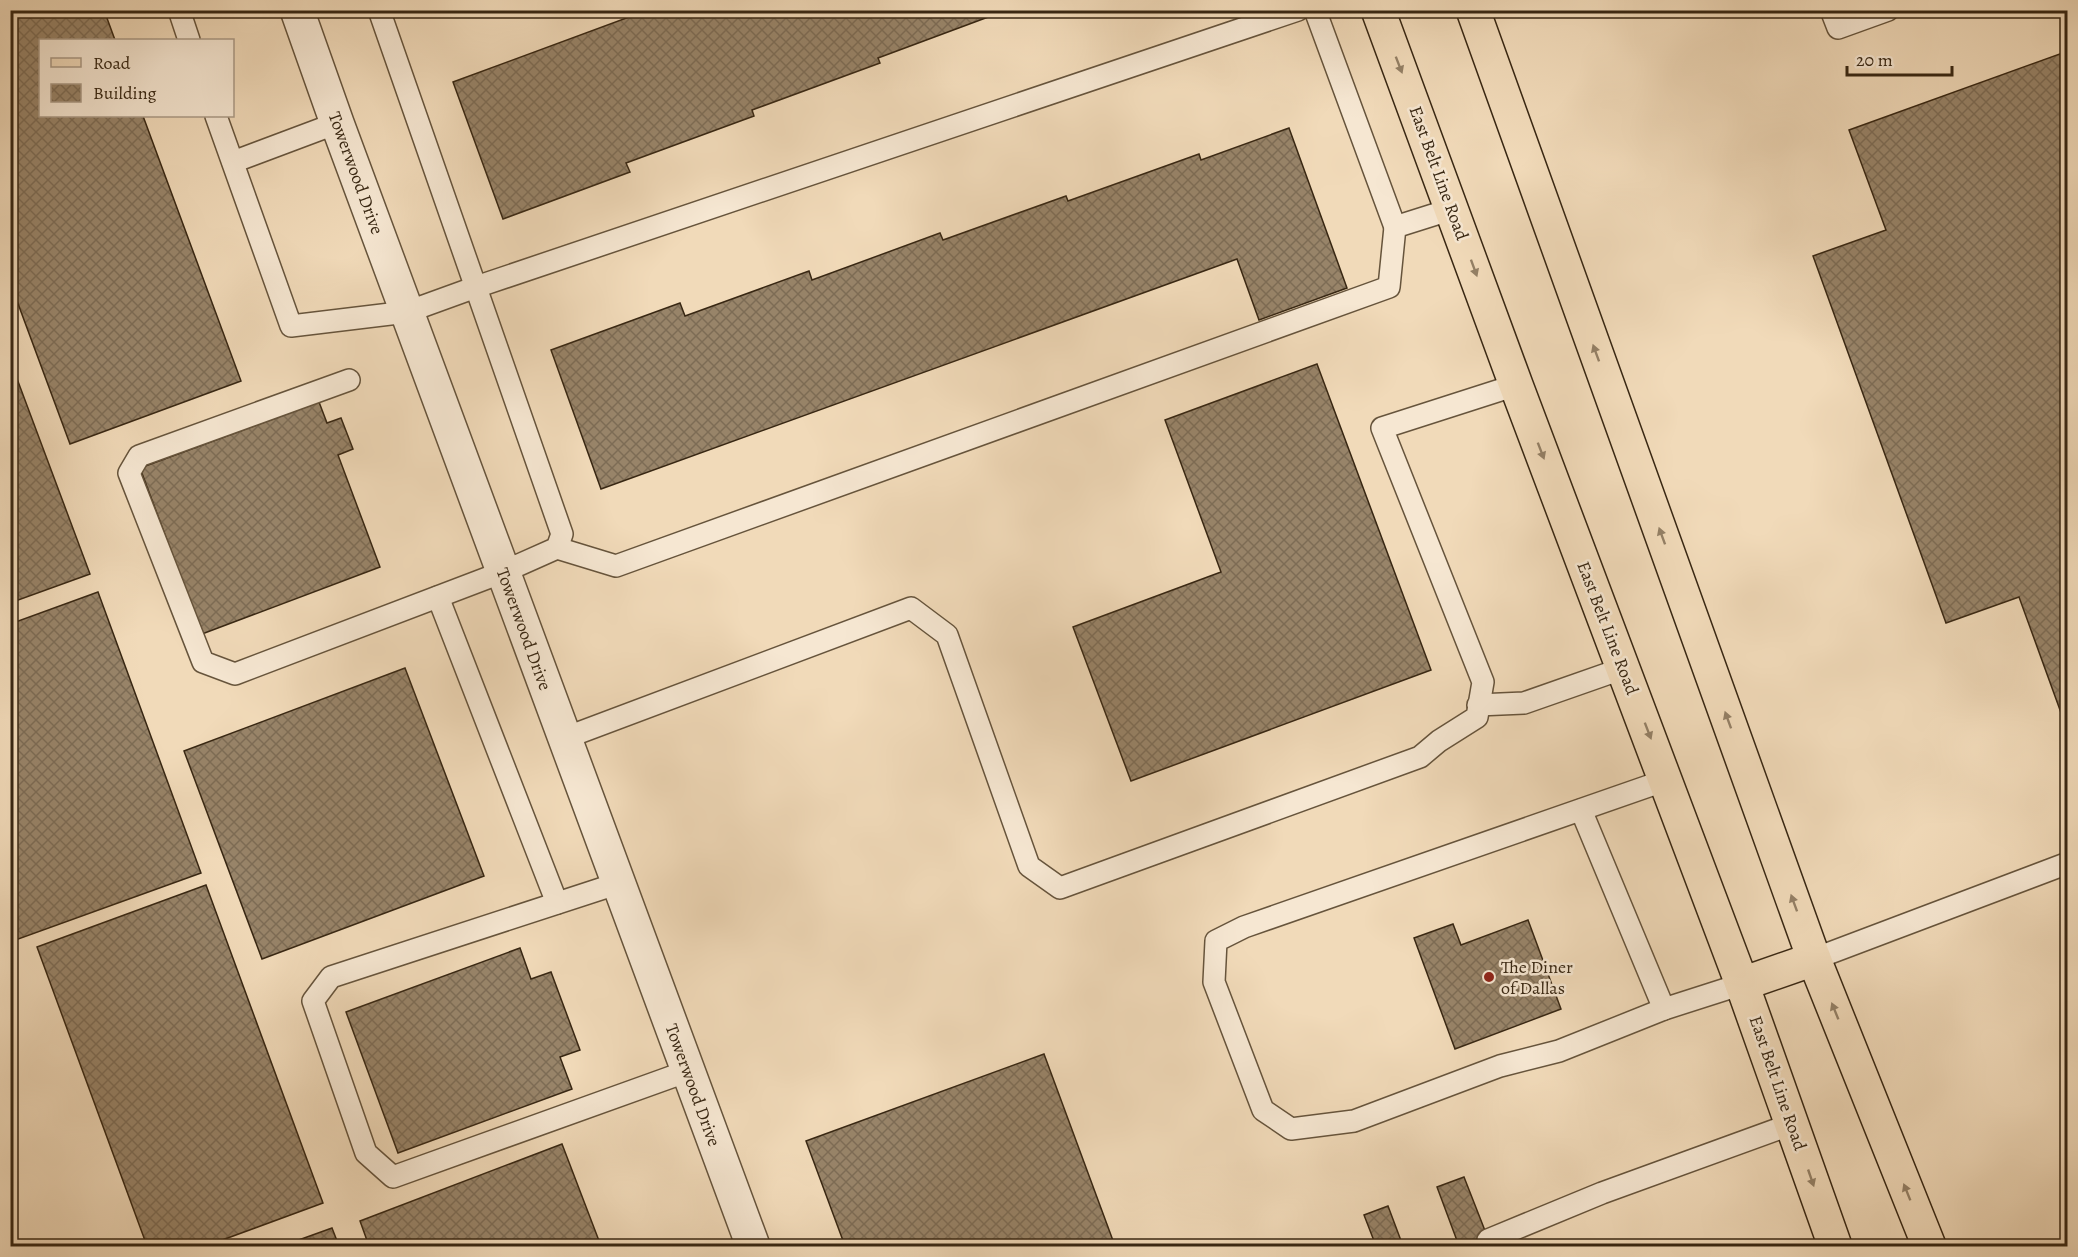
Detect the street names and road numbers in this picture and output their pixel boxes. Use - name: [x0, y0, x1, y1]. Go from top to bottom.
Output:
- street label: East Belt Line Road: [1404, 103, 1475, 244]
- street label: Towerwood Drive: [323, 108, 389, 238]
- street label: East Belt Line Road: [1572, 558, 1645, 698]
- street label: Towerwood Drive: [491, 564, 557, 694]
- street label: East Belt Line Road: [1744, 1012, 1812, 1154]
- street label: Towerwood Drive: [660, 1020, 726, 1150]

